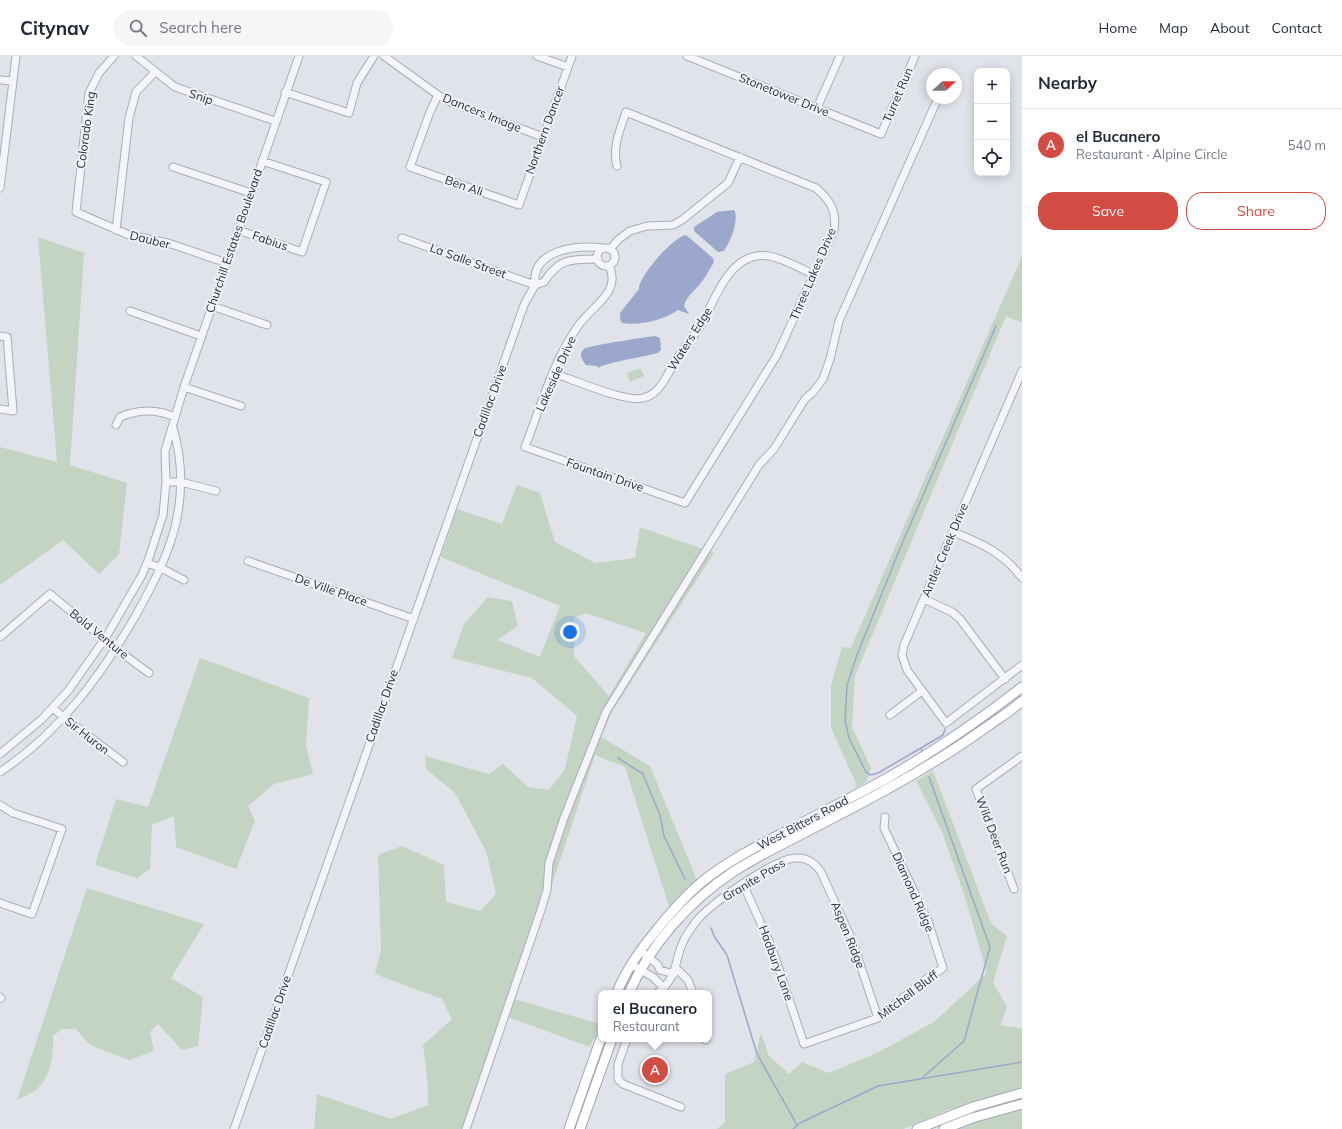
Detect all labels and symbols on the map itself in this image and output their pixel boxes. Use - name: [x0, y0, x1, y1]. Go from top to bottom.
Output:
- street label: Turret Run: [879, 65, 916, 124]
- north arrow: [926, 68, 962, 104]
- street label: Stonetower Drive: [737, 70, 832, 120]
- street label: Northern Dancer: [522, 83, 568, 176]
- street label: Snip: [187, 85, 215, 108]
- street label: Colorado King: [73, 90, 98, 169]
- street label: Dancers Image: [441, 90, 524, 135]
- street label: Churchill Estates Boulevard: [202, 167, 265, 315]
- street label: Ben Ali: [443, 172, 485, 199]
- street label: Three Lakes Drive: [786, 225, 839, 322]
- street label: Dauber: [128, 227, 173, 252]
- street label: Fabius: [250, 227, 290, 254]
- street label: La Salle Street: [428, 240, 508, 281]
- street label: Waters Edge: [664, 304, 715, 373]
- street label: Lakeside Drive: [532, 334, 579, 414]
- street label: Cadillac Drive: [469, 362, 510, 439]
- street label: Fountain Drive: [565, 454, 646, 495]
- street label: Antler Creek Drive: [918, 500, 971, 599]
- street label: De Ville Place: [293, 570, 369, 609]
- street label: Bold Venture: [67, 605, 132, 662]
- your location: [560, 622, 580, 642]
- street label: Cadillac Drive: [362, 667, 401, 744]
- street label: Sir Huron: [62, 714, 112, 758]
- street label: West Bitters Road: [755, 792, 851, 853]
- street label: Wild Deer Run: [973, 794, 1016, 875]
- street label: Diamond Ridge: [889, 850, 938, 934]
- street label: Granite Pass: [720, 855, 788, 904]
- street label: Aspen Ridge: [828, 899, 869, 970]
- street label: Hadbury Lane: [756, 923, 797, 1003]
- street label: Mitchell Bluff: [875, 967, 942, 1022]
- street label: Cadillac Drive: [255, 973, 294, 1050]
- pin: A: [642, 1055, 668, 1085]

